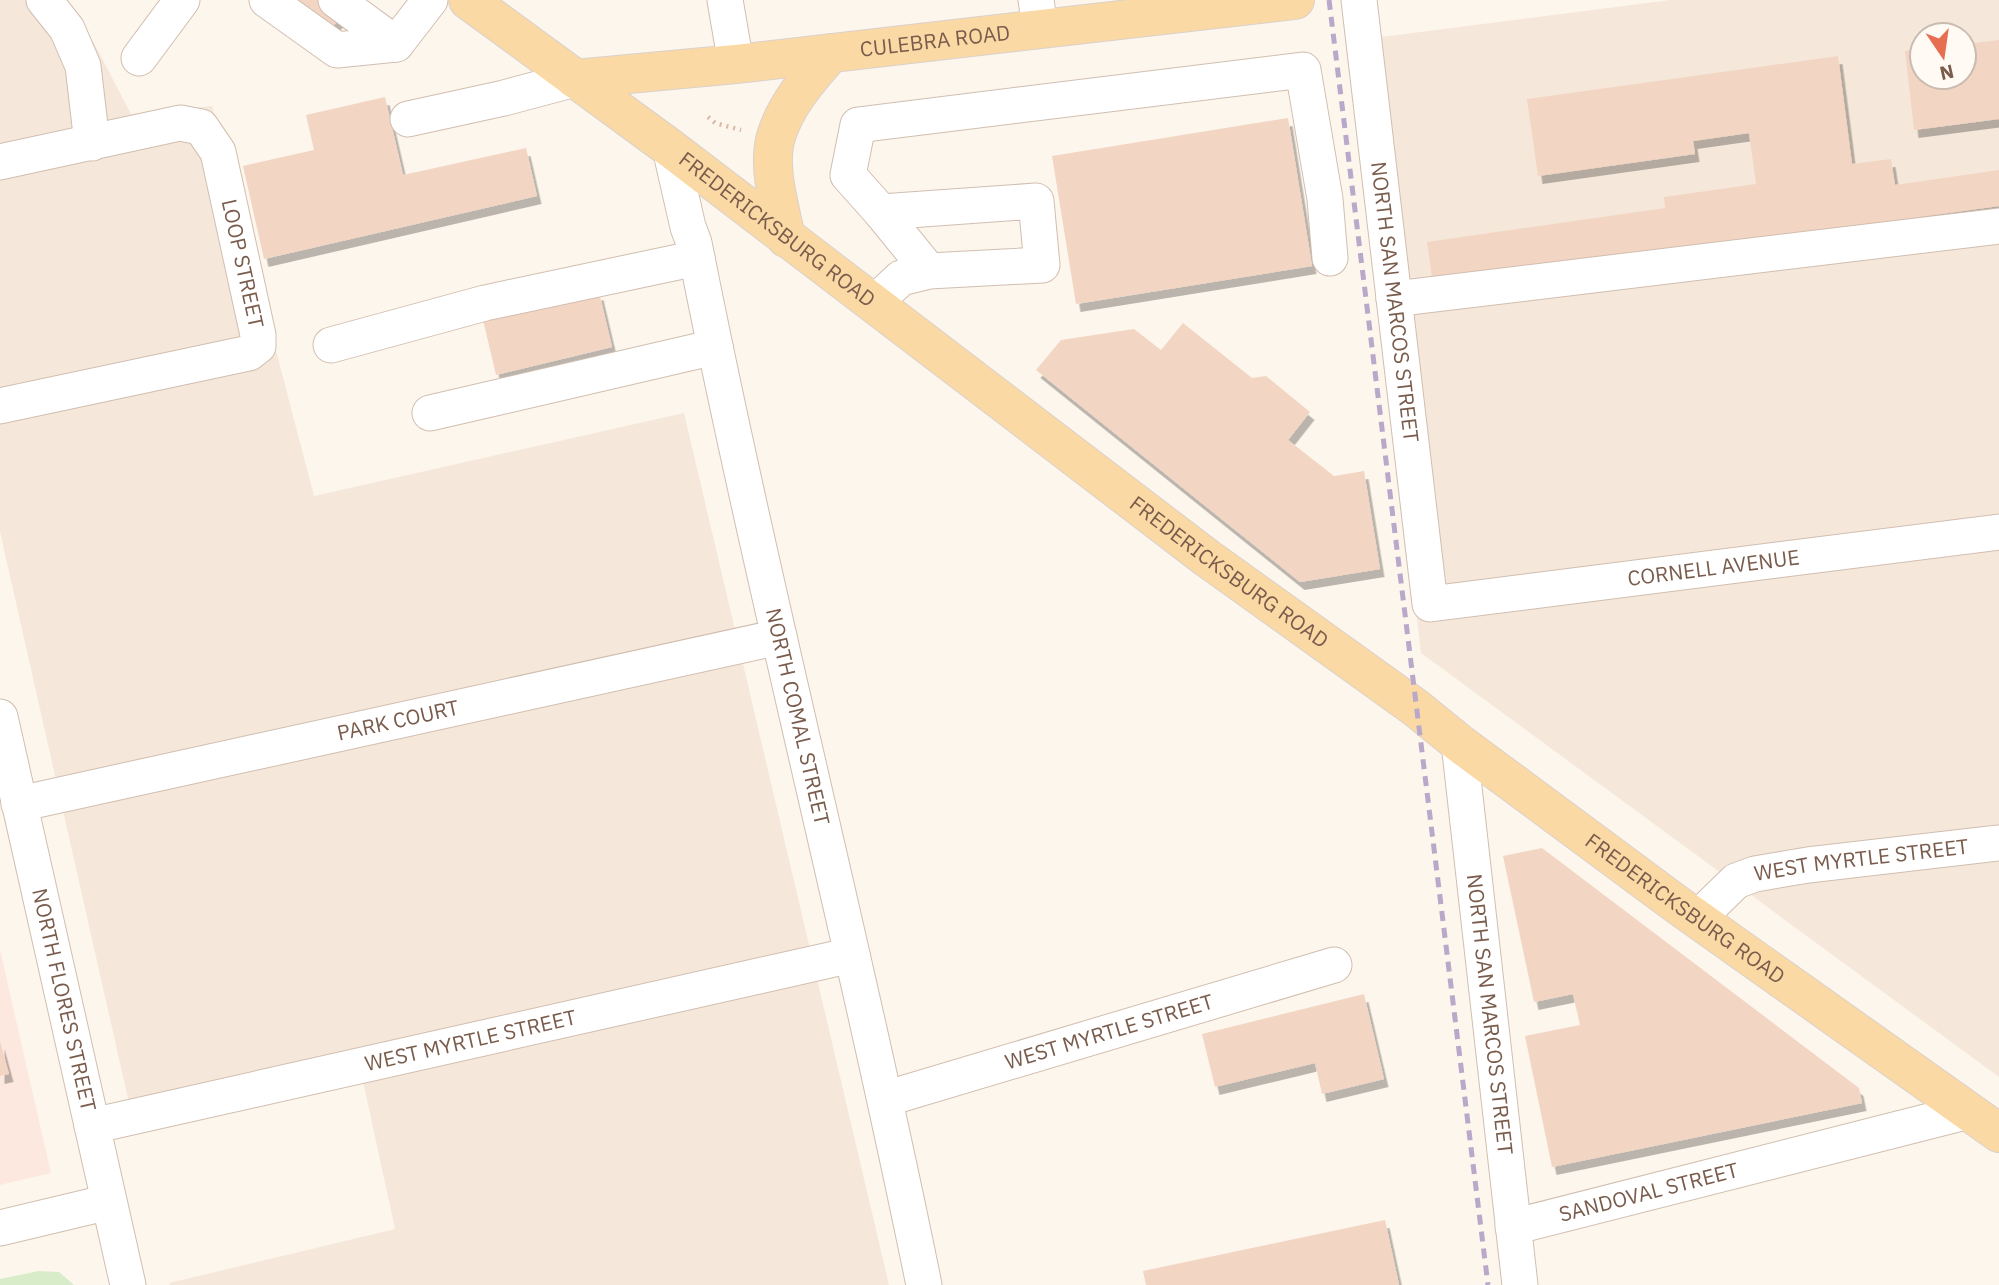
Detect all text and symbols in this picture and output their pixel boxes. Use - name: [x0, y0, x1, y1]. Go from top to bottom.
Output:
- street label: CULEBRA ROAD: [858, 18, 1012, 63]
- north arrow: [1908, 21, 1978, 91]
- text: N: [1937, 59, 1956, 86]
- street label: FREDERICKSBURG ROAD: [674, 145, 882, 313]
- street label: NORTH SAN MARCOS STREET: [1365, 160, 1426, 444]
- street label: LOOP STREET: [216, 196, 271, 330]
- street label: FREDERICKSBURG ROAD: [1124, 489, 1334, 654]
- street label: CORNELL AVENUE: [1626, 542, 1801, 592]
- street label: NORTH COMAL STREET: [760, 605, 837, 828]
- street label: PARK COURT: [334, 693, 461, 747]
- street label: FREDERICKSBURG ROAD: [1580, 826, 1791, 990]
- street label: WEST MYRTLE STREET: [1752, 832, 1970, 887]
- street label: NORTH SAN MARCOS STREET: [1461, 872, 1520, 1156]
- street label: NORTH FLORES STREET: [26, 885, 103, 1114]
- street label: WEST MYRTLE STREET: [1001, 987, 1216, 1075]
- street label: WEST MYRTLE STREET: [362, 1002, 579, 1077]
- street label: SANDOVAL STREET: [1556, 1155, 1741, 1228]

